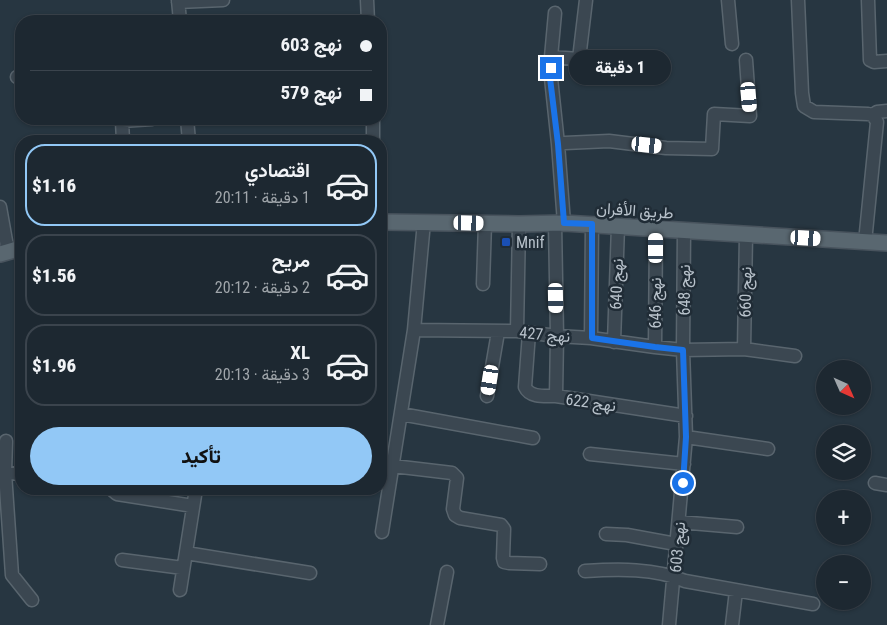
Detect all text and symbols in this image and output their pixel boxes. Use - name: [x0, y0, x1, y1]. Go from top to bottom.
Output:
- text: نهج 603: [280, 33, 342, 56]
- callout: 1 دقيقة: [568, 50, 671, 86]
- route end: [540, 57, 562, 79]
- text: 1 دقيقة: [595, 58, 645, 77]
- text: نهج 579: [280, 81, 342, 104]
- car: [740, 81, 757, 113]
- car: [631, 136, 662, 154]
- text: اقتصادي: [245, 159, 310, 182]
- icon: car: [325, 163, 370, 208]
- text: $1.16: [32, 174, 76, 197]
- text: 1 دقيقة · 20:11: [215, 188, 310, 207]
- street label: طريق الأفران: [596, 198, 674, 224]
- car: [453, 215, 484, 231]
- car: [790, 230, 821, 246]
- place label: Mnif: [516, 233, 545, 252]
- car: [648, 233, 663, 263]
- marker: Mnif: [500, 236, 512, 248]
- text: مريح: [272, 249, 310, 272]
- icon: car: [325, 253, 370, 298]
- street label: نهج 640: [606, 258, 629, 310]
- text: $1.56: [32, 264, 76, 287]
- street label: نهج 648: [675, 265, 696, 315]
- street label: نهج 660: [736, 266, 757, 318]
- text: 2 دقيقة · 20:12: [215, 278, 310, 297]
- street label: نهج 646: [646, 278, 667, 328]
- car: [548, 283, 563, 313]
- street label: نهج 427: [519, 323, 571, 348]
- text: XL: [290, 341, 310, 364]
- icon: car: [325, 343, 370, 388]
- text: $1.96: [32, 354, 76, 377]
- north arrow: [816, 360, 871, 415]
- map controls: [816, 360, 871, 610]
- car: [480, 364, 499, 396]
- text: 3 دقيقة · 20:13: [215, 365, 310, 384]
- street label: نهج 622: [564, 390, 617, 417]
- button: layers: [816, 425, 871, 480]
- button: تأكيد: [30, 427, 372, 485]
- route start: [672, 472, 694, 494]
- button: +: [816, 490, 871, 545]
- street label: نهج 603: [666, 521, 691, 573]
- button: −: [816, 555, 871, 610]

